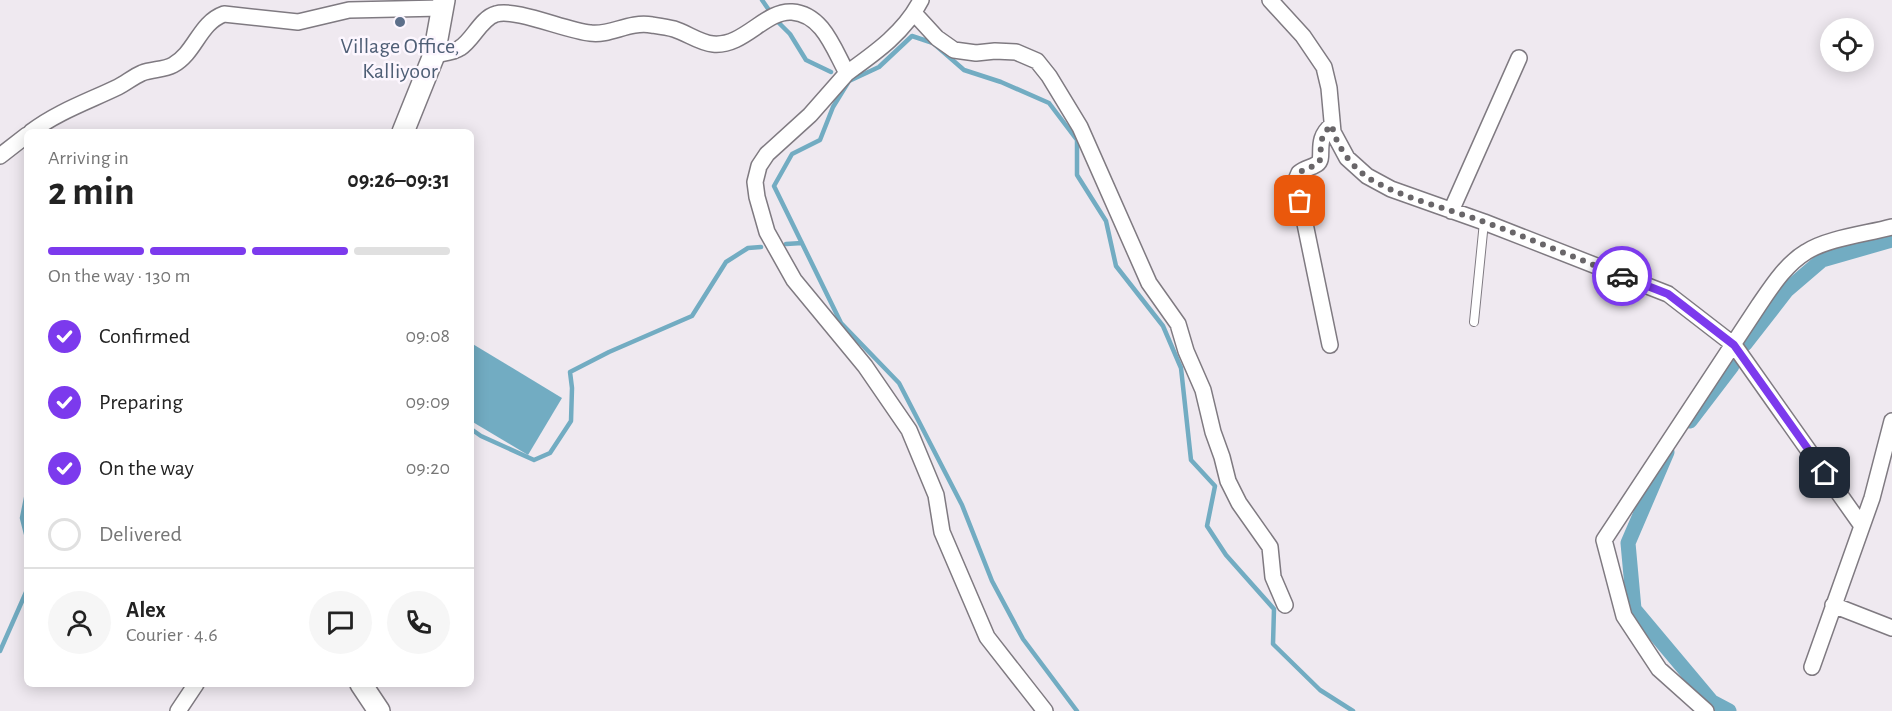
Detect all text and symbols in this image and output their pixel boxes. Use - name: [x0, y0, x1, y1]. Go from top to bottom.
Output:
- marker: Village Office, Kalliyoor: [393, 15, 407, 29]
- map controls: [1820, 18, 1874, 72]
- button: locate: [1820, 18, 1874, 72]
- place label: Village Office, Kalliyoor: [340, 35, 460, 82]
- text: Arriving in: [48, 148, 129, 168]
- text: 09:26–09:31: [347, 169, 450, 191]
- text: 2 min: [48, 173, 135, 212]
- pin: [1274, 175, 1325, 226]
- icon: bag: [1283, 184, 1316, 217]
- courier: [1592, 246, 1652, 306]
- icon: car: [1606, 260, 1639, 293]
- text: On the way · 130 m: [48, 266, 190, 286]
- icon: check: [48, 320, 81, 353]
- text: Confirmed: [99, 325, 190, 347]
- text: 09:08: [405, 326, 450, 346]
- icon: check: [48, 386, 81, 419]
- text: Preparing: [99, 391, 183, 413]
- text: 09:09: [406, 392, 450, 412]
- pin: [1799, 447, 1850, 498]
- icon: check: [48, 452, 81, 485]
- icon: home: [1808, 456, 1841, 489]
- text: On the way: [99, 457, 194, 479]
- text: 09:20: [406, 458, 450, 478]
- text: Delivered: [99, 523, 182, 545]
- button: person: [48, 591, 111, 654]
- button: chat: [309, 591, 372, 654]
- button: phone: [387, 591, 450, 654]
- text: Alex: [126, 599, 166, 621]
- text: Courier · 4.6: [126, 625, 218, 645]

